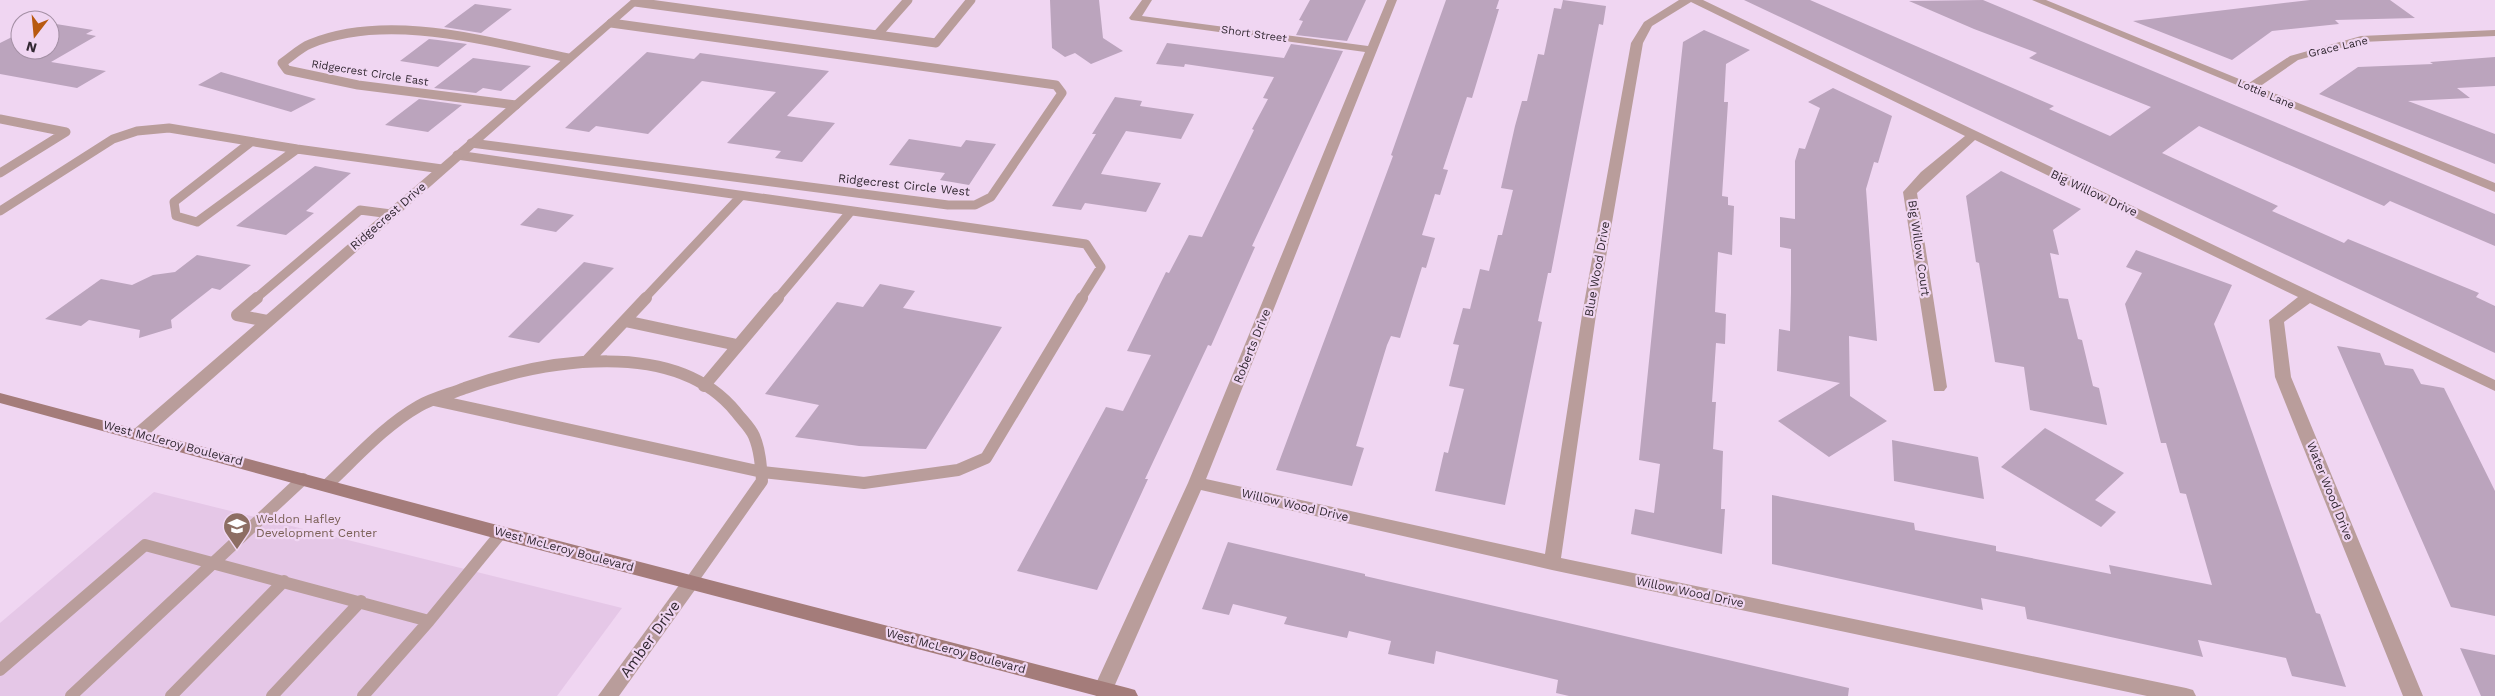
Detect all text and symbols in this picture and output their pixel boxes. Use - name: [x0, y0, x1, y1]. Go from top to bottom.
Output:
- north arrow: [10, 10, 60, 60]
- street label: Short Street: [1220, 23, 1288, 45]
- street label: Grace Lane: [2307, 34, 2369, 60]
- text: N: [24, 38, 39, 57]
- street label: Ridgecrest Circle East: [311, 57, 430, 89]
- street label: Lottie Lane: [2236, 76, 2296, 112]
- street label: Big Willow Drive: [2048, 167, 2140, 219]
- street label: Ridgecrest Circle West: [837, 171, 971, 199]
- street label: Ridgecrest Drive: [347, 179, 429, 253]
- street label: Big Willow Court: [1905, 199, 1933, 297]
- street label: Blue Wood Drive: [1582, 220, 1612, 318]
- street label: Roberts Drive: [1231, 307, 1273, 385]
- street label: West McLeroy Boulevard: [102, 418, 244, 468]
- street label: Water Wood Drive: [2304, 440, 2356, 542]
- street label: Willow Wood Drive: [1240, 486, 1350, 524]
- school or university icon: Weldon Hafley Development Center: [222, 511, 252, 550]
- place label: Weldon Hafley Development Center: [256, 512, 377, 540]
- street label: West McLeroy Boulevard: [493, 524, 635, 574]
- street label: Willow Wood Drive: [1635, 574, 1745, 610]
- street label: Amber Drive: [616, 597, 684, 681]
- street label: West McLeroy Boulevard: [885, 626, 1027, 676]

